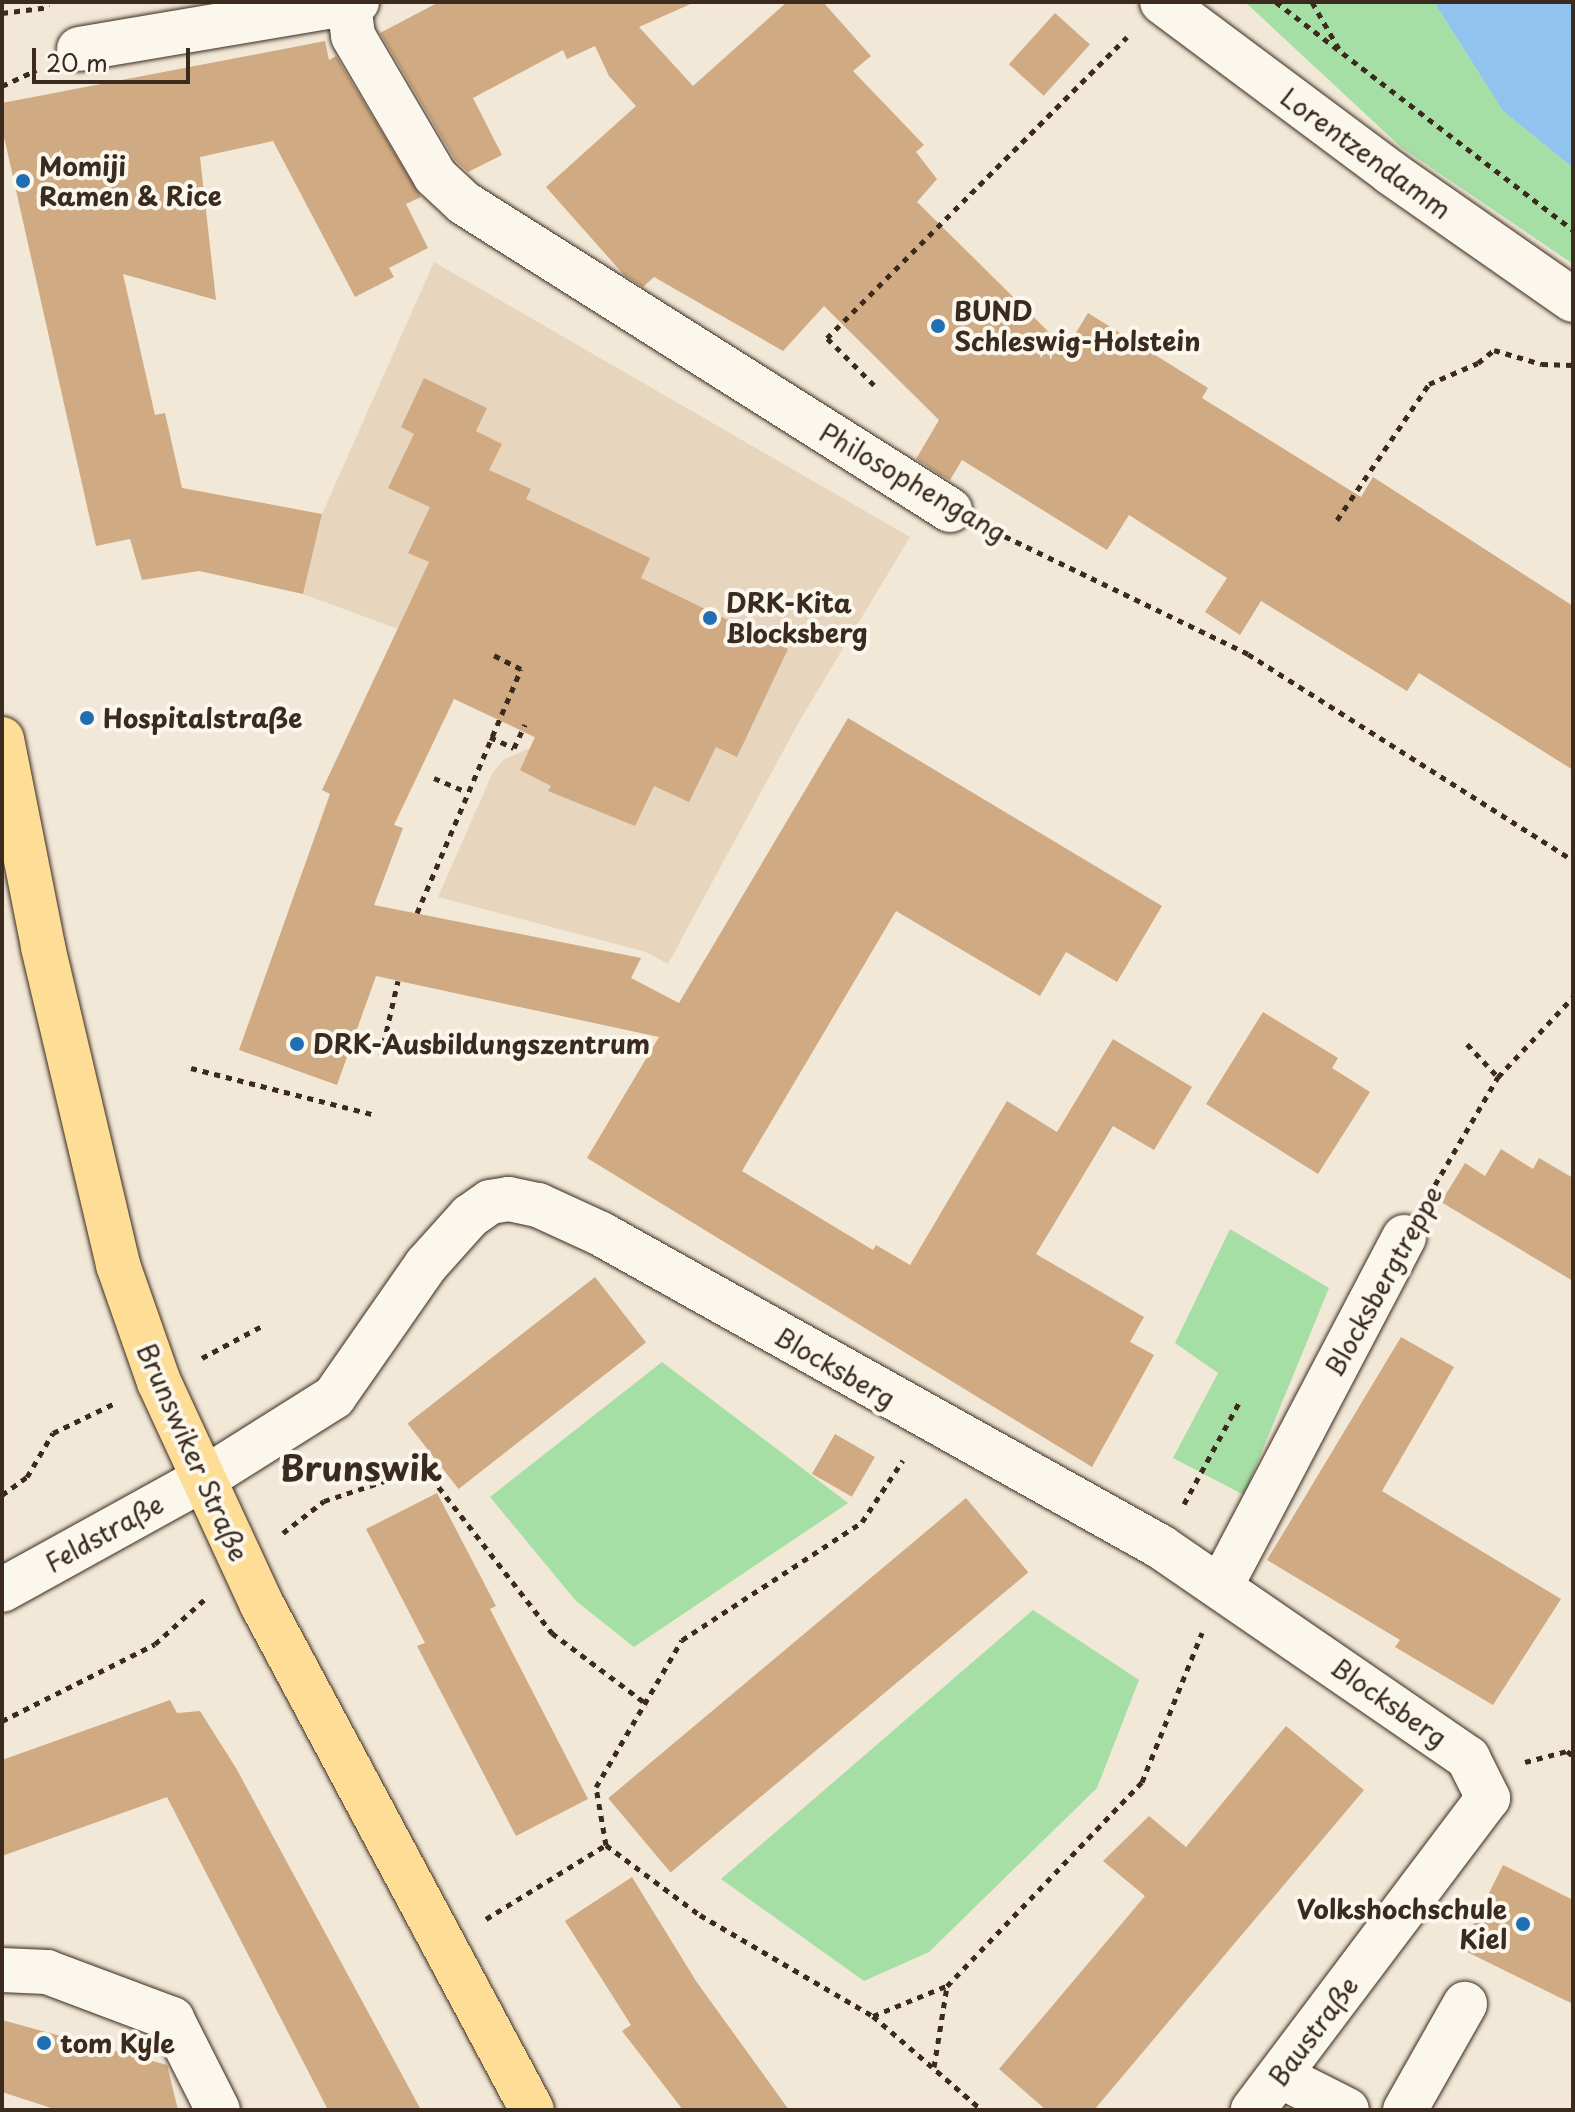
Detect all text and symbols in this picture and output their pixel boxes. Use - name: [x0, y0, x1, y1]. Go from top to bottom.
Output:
- scale bar: [36, 32, 194, 82]
- text: 20 m: [46, 44, 108, 80]
- street label: Lorentzendamm: [1275, 81, 1457, 225]
- place label: Momiji Ramen & Rice: [39, 150, 222, 212]
- marker: Momiji Ramen & Rice: [14, 172, 32, 190]
- place label: BUND Schleswig-Holstein: [954, 295, 1200, 356]
- marker: BUND Schleswig-Holstein: [929, 317, 947, 335]
- street label: Philosophengang: [814, 416, 1012, 548]
- place label: DRK-Kita Blocksberg: [726, 587, 868, 648]
- marker: DRK-Kita Blocksberg: [701, 609, 719, 627]
- place label: Hospitalstraße: [103, 702, 302, 734]
- marker: Hospitalstraße: [78, 709, 96, 727]
- place label: DRK-Ausbildungszentrum: [313, 1028, 650, 1060]
- marker: DRK-Ausbildungszentrum: [288, 1035, 306, 1053]
- street label: Blocksbergtreppe: [1318, 1180, 1448, 1382]
- street label: Blocksberg: [769, 1320, 901, 1414]
- street label: Brunswiker Straße: [131, 1338, 255, 1566]
- district label: Brunswik: [280, 1448, 442, 1488]
- street label: Feldstraße: [39, 1488, 169, 1578]
- street label: Blocksberg: [1325, 1651, 1453, 1753]
- place label: Volkshochschule Kiel: [1297, 1893, 1507, 1954]
- marker: Volkshochschule Kiel: [1514, 1915, 1532, 1933]
- street label: Baustraße: [1262, 1970, 1364, 2092]
- place label: tom Kyle: [60, 2027, 175, 2059]
- marker: tom Kyle: [35, 2034, 53, 2052]

